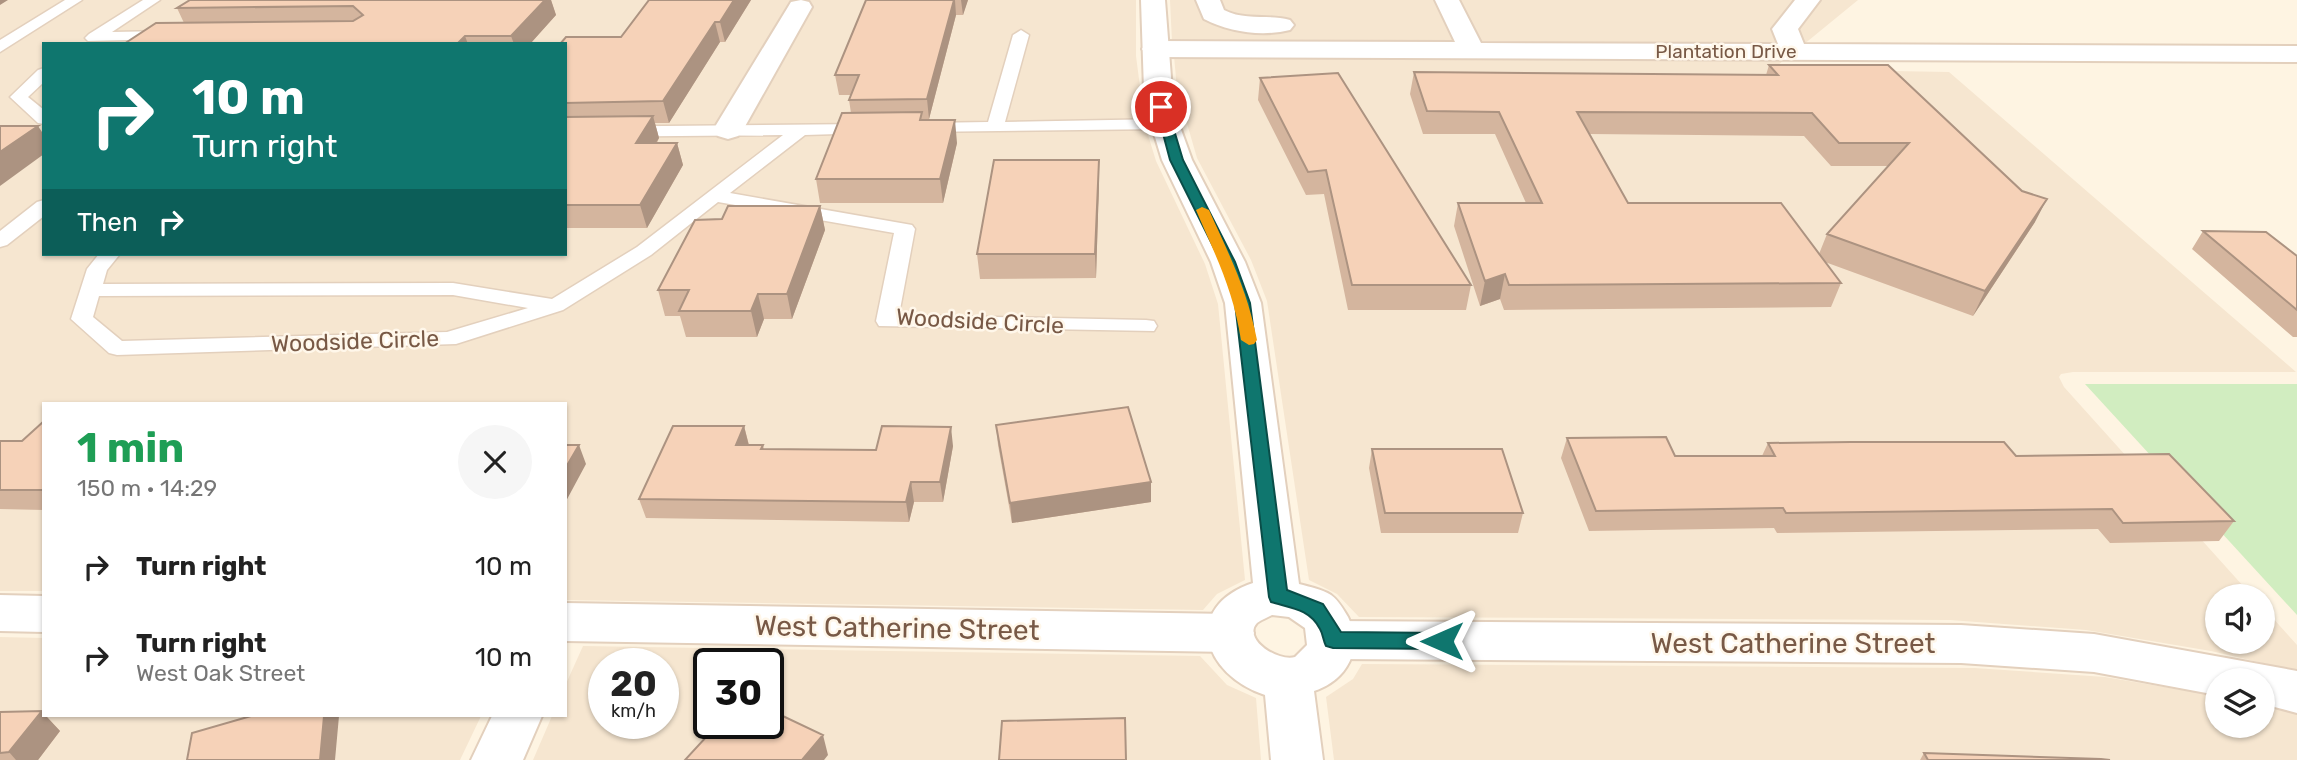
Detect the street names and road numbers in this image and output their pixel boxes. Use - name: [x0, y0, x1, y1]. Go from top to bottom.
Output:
- street label: Plantation Drive: [1655, 40, 1797, 63]
- street label: Woodside Circle: [895, 303, 1065, 339]
- street label: Woodside Circle: [271, 324, 439, 358]
- street label: West Catherine Street: [754, 609, 1040, 647]
- street label: West Catherine Street: [1650, 627, 1936, 660]

